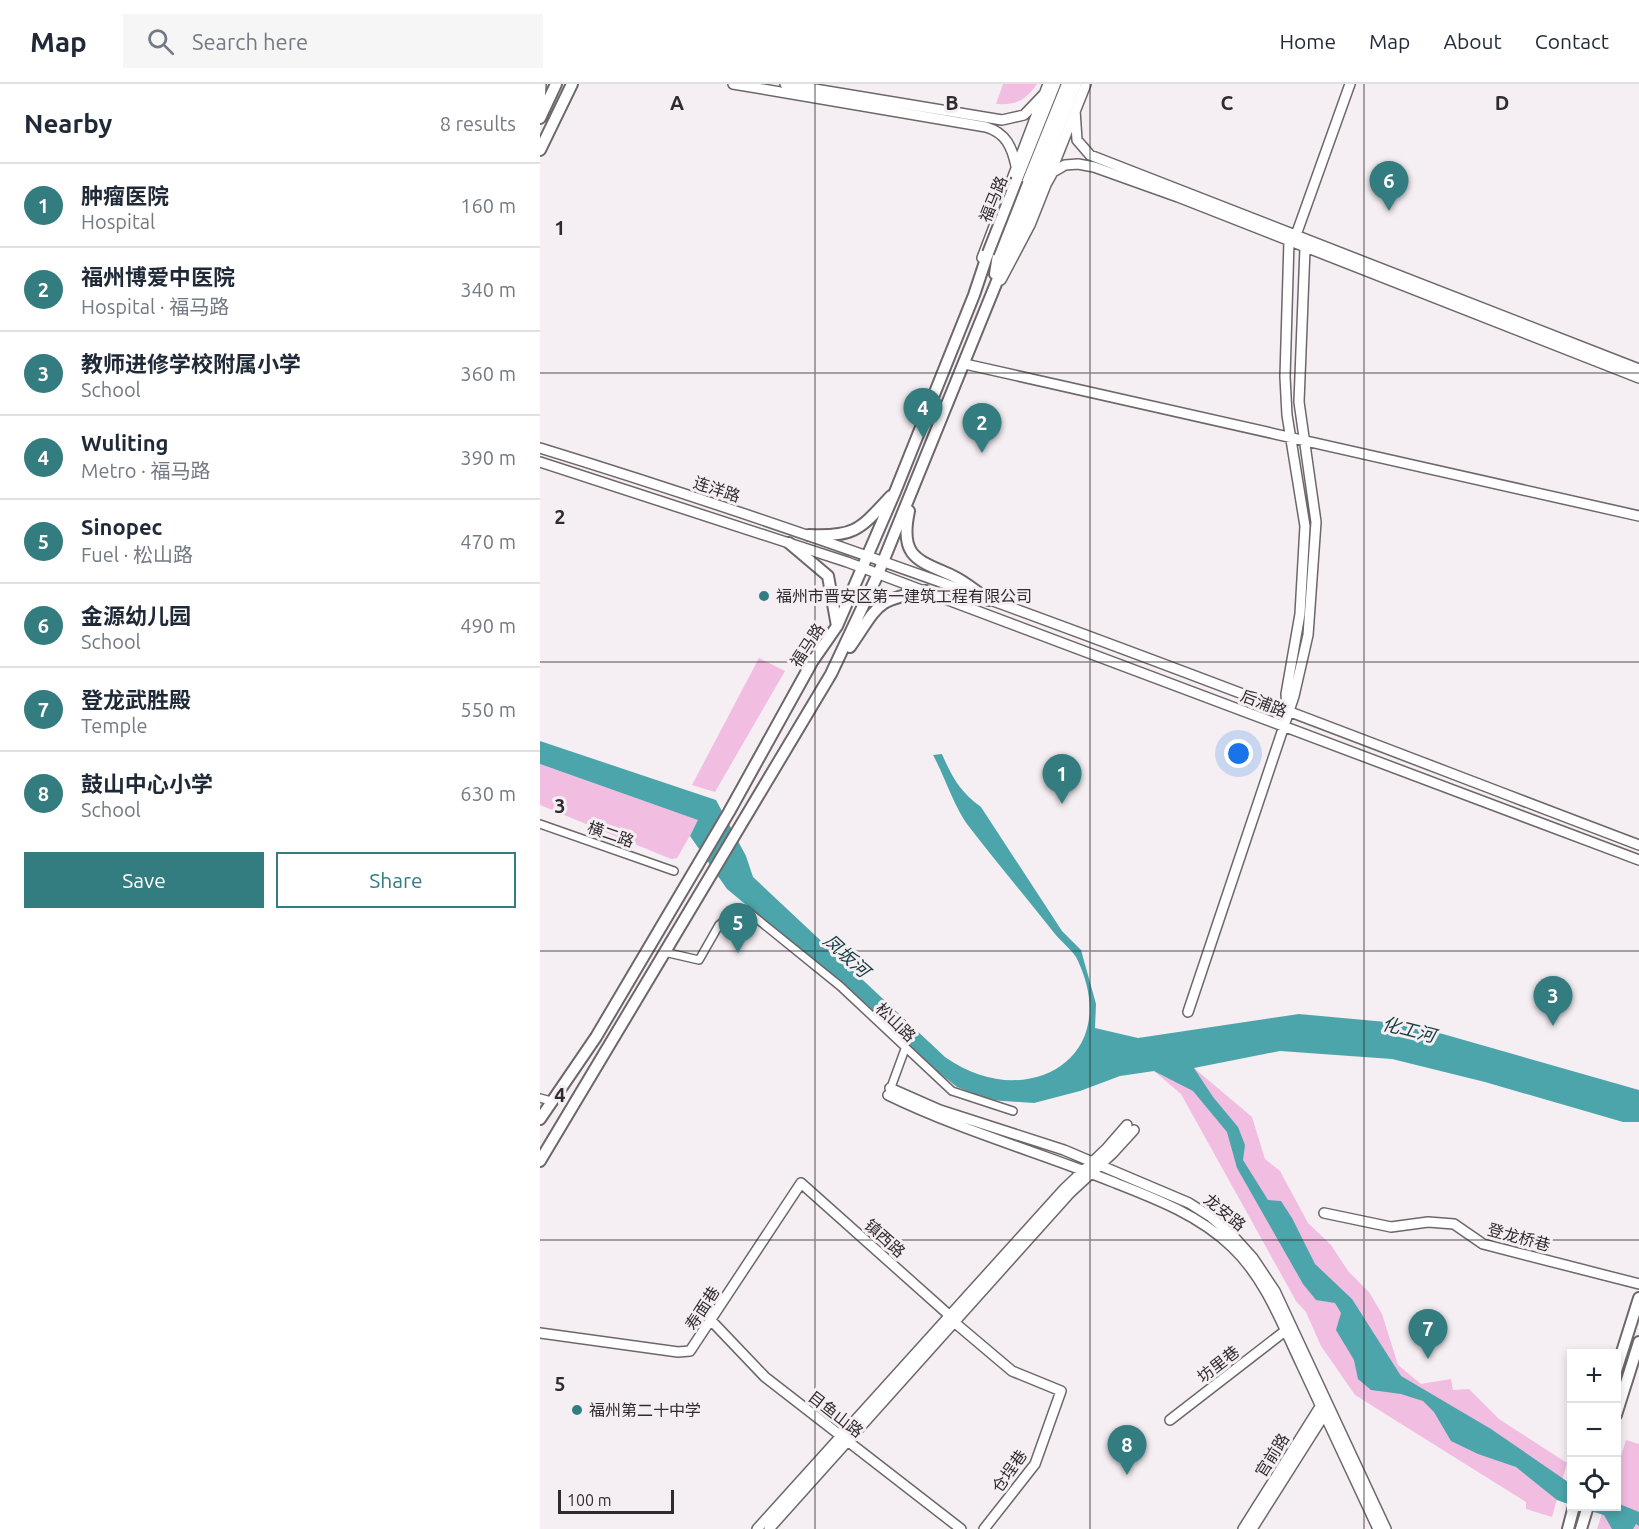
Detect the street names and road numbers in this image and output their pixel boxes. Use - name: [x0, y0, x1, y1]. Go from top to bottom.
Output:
- street label: 福马路: [976, 173, 1010, 225]
- street label: 连洋路: [691, 473, 743, 505]
- street label: 福马路: [786, 620, 828, 670]
- street label: 后浦路: [1238, 686, 1290, 720]
- street label: 横二路: [585, 818, 637, 850]
- street label: 松山路: [872, 999, 920, 1045]
- street label: 龙安路: [1201, 1190, 1249, 1234]
- street label: 镇西路: [861, 1215, 909, 1261]
- street label: 登龙桥巷: [1486, 1220, 1552, 1254]
- street label: 寿面巷: [681, 1283, 723, 1333]
- street label: 坊里巷: [1194, 1342, 1242, 1386]
- street label: 目鱼山路: [805, 1387, 867, 1441]
- street label: 官前路: [1252, 1430, 1292, 1480]
- street label: 仓埕巷: [988, 1446, 1030, 1496]

